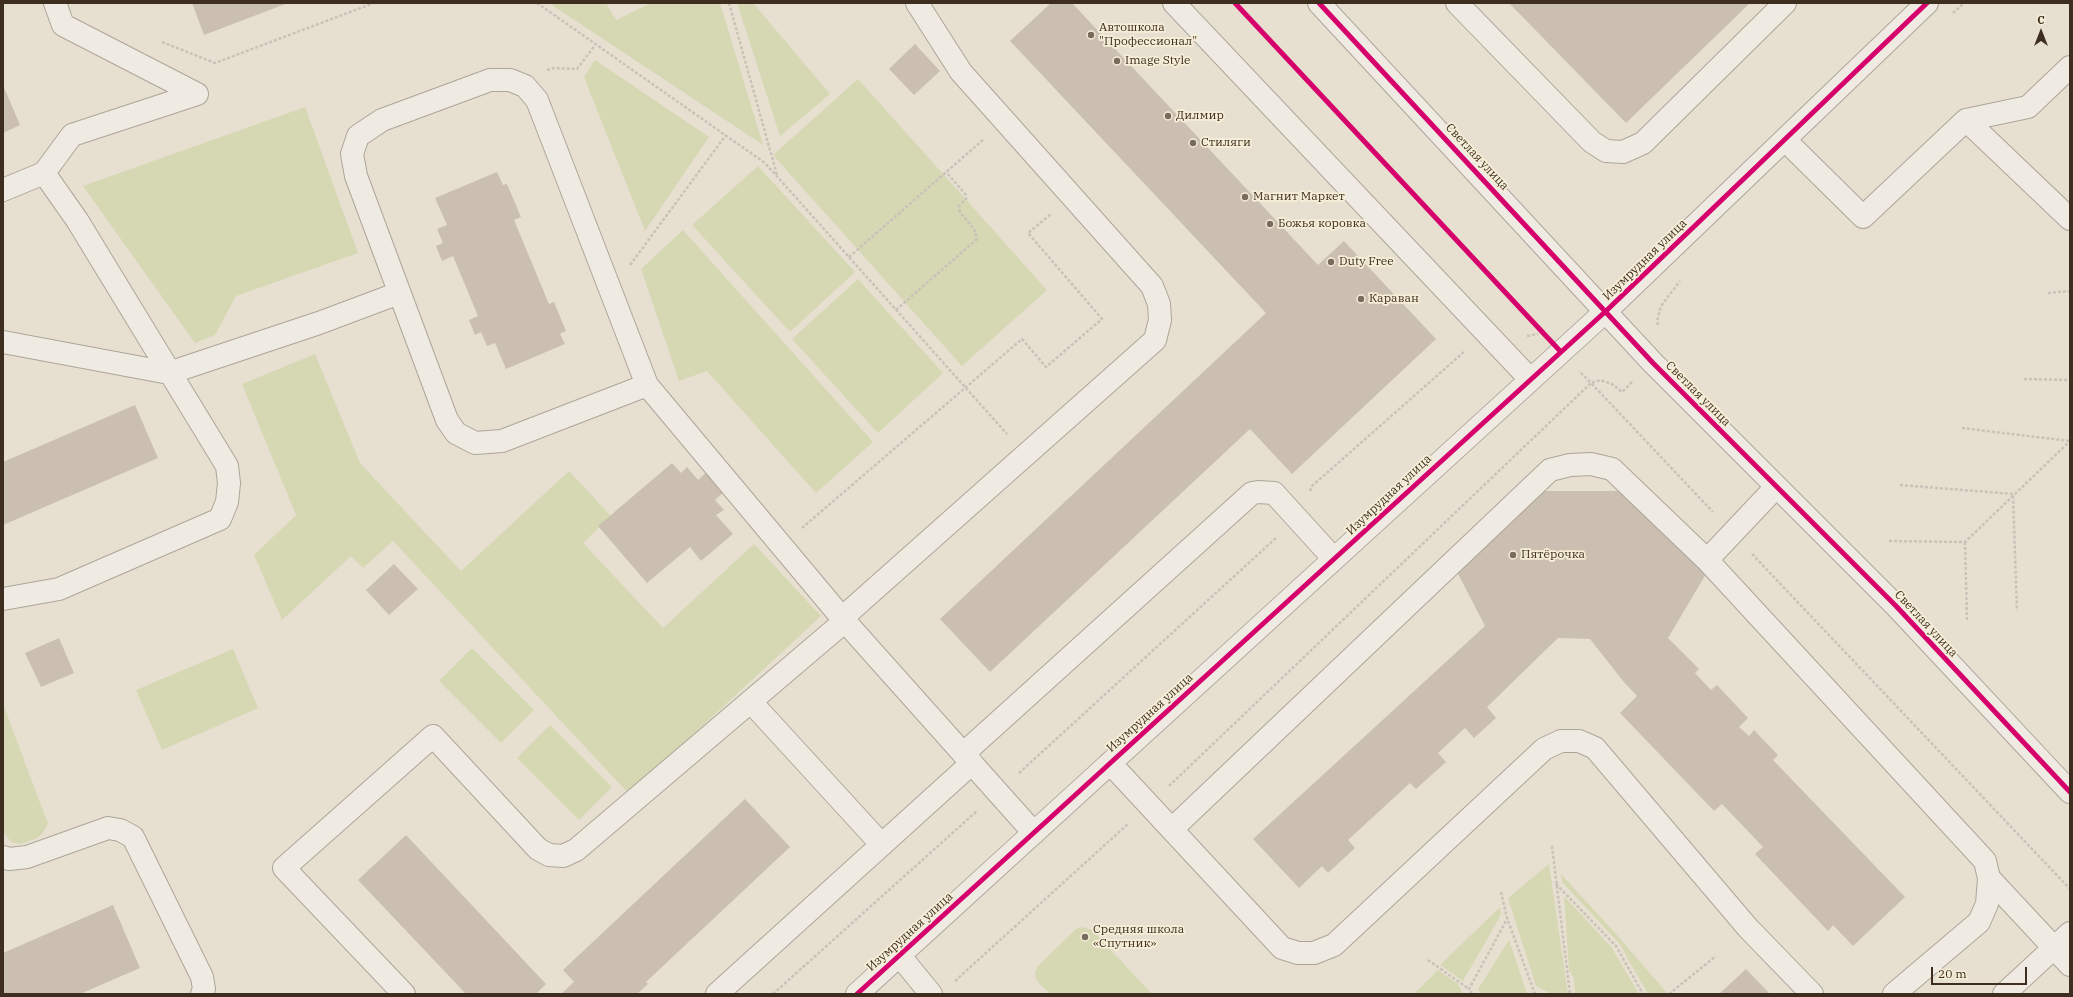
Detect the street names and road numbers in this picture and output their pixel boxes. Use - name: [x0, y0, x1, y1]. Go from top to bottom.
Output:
- street label: Светлая улица: [1442, 121, 1512, 193]
- street label: Изумрудная улица: [1600, 216, 1690, 304]
- street label: Светлая улица: [1662, 358, 1734, 430]
- street label: Изумрудная улица: [1343, 452, 1435, 538]
- street label: Светлая улица: [1891, 588, 1961, 660]
- street label: Изумрудная улица: [1104, 670, 1196, 756]
- street label: Изумрудная улица: [864, 889, 956, 975]

